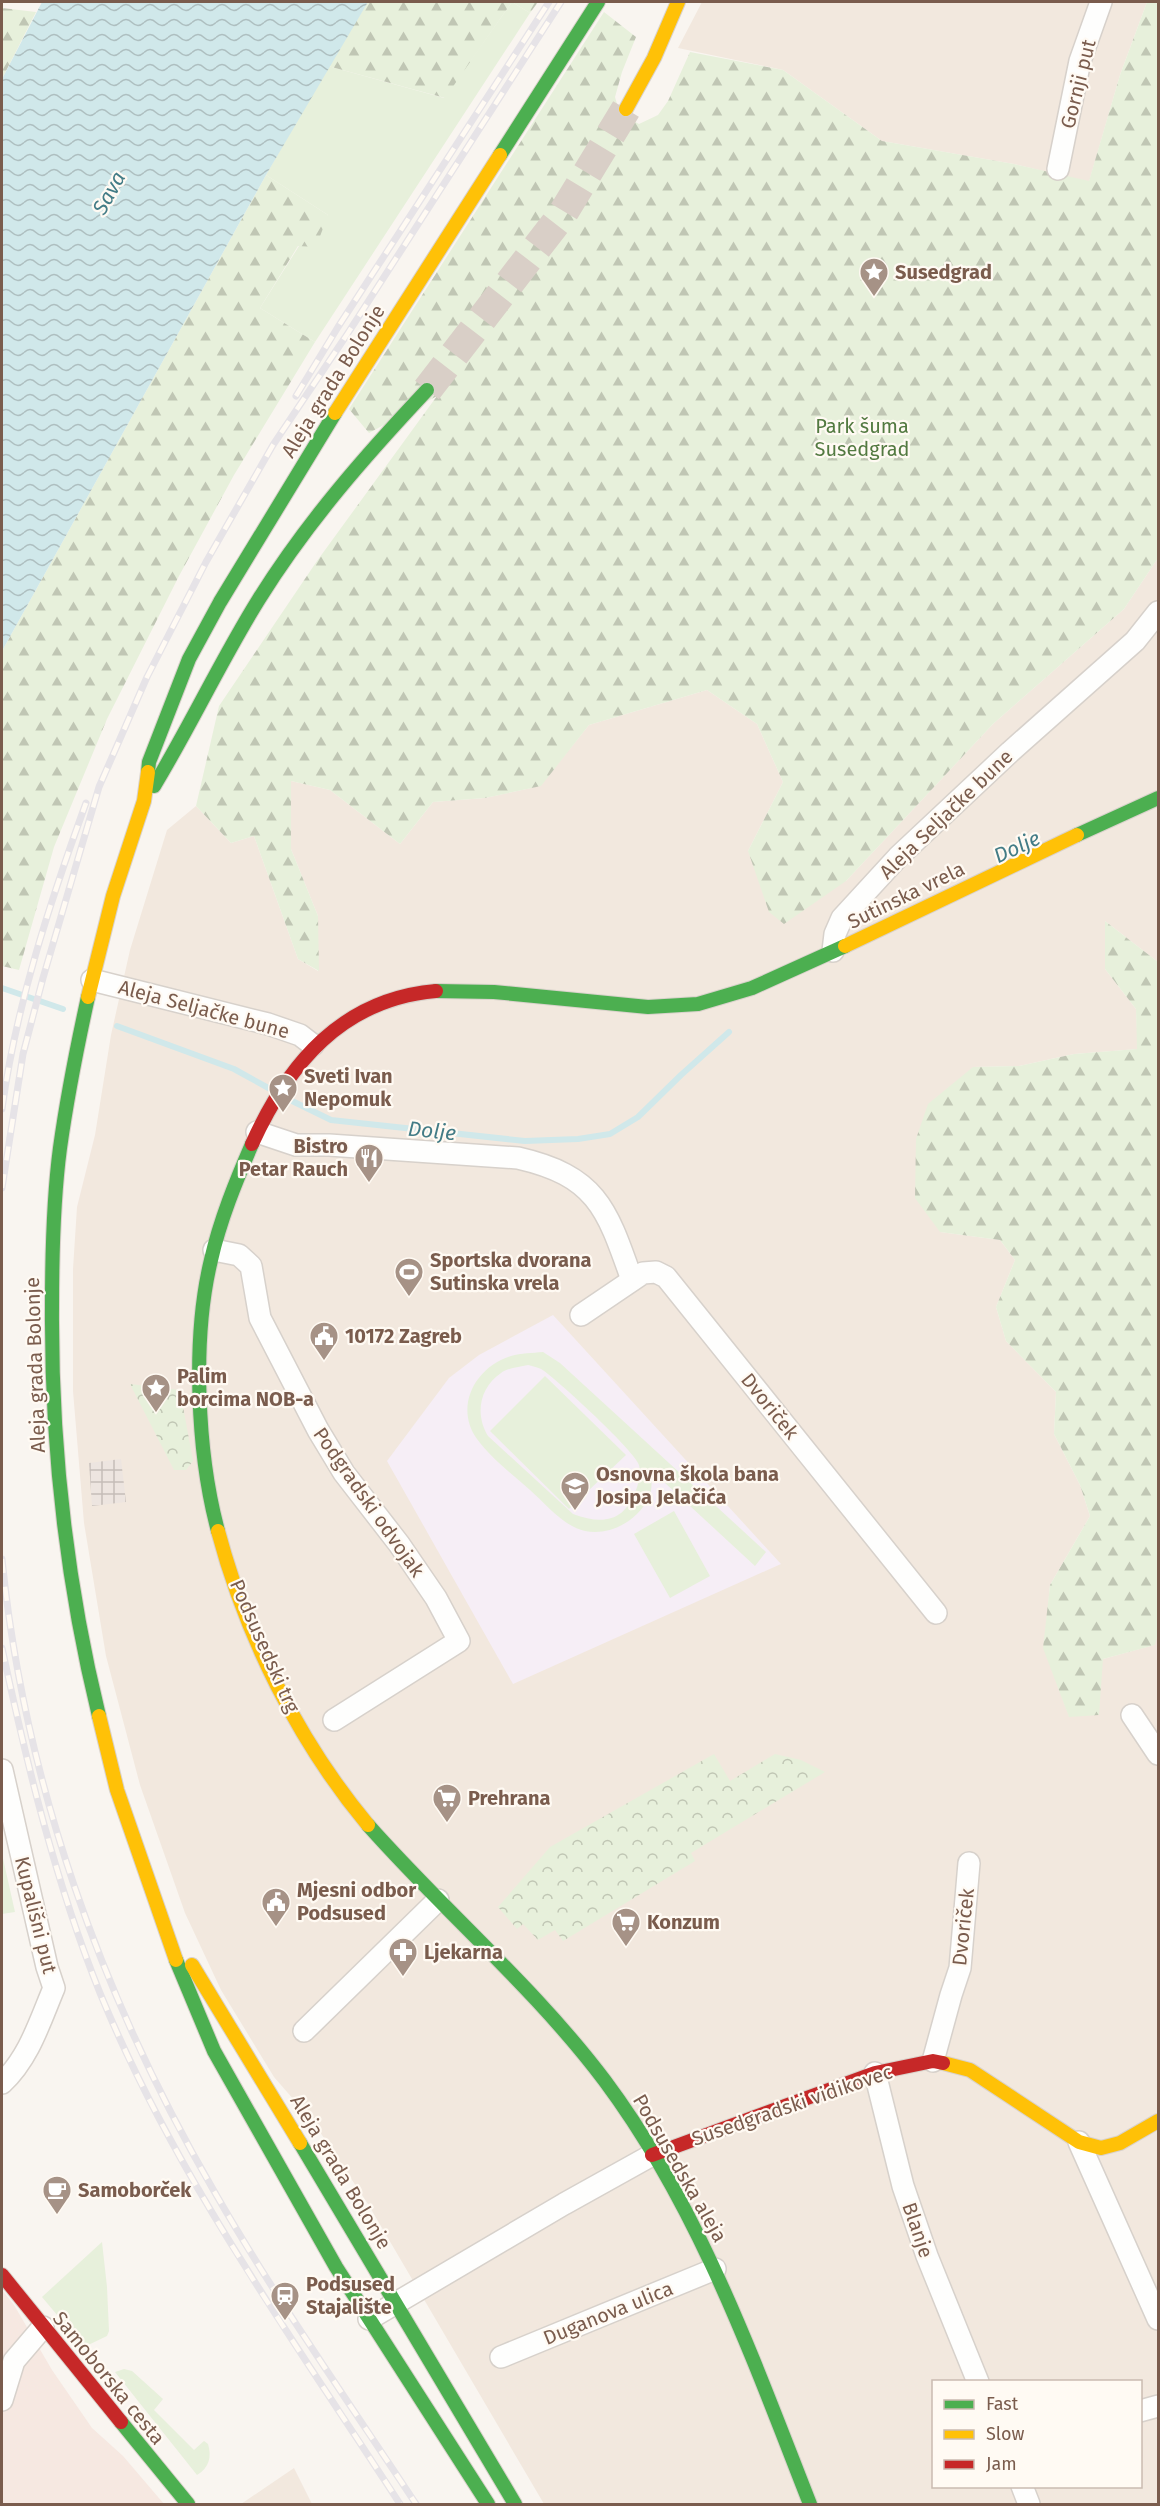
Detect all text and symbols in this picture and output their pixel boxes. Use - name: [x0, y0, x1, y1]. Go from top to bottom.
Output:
- street label: Gornji put: [1055, 36, 1101, 131]
- water label: Sava: [86, 167, 131, 220]
- place icon: Susedgrad: [858, 256, 890, 298]
- place label: Susedgrad: [895, 260, 992, 284]
- street label: Aleja grada Bolonje: [276, 300, 390, 462]
- park label: Park šuma Susedgrad: [815, 414, 910, 461]
- street label: Aleja Seljačke bune: [874, 744, 1018, 884]
- water label: Dolje: [990, 825, 1045, 869]
- street label: Sutinska vrela: [844, 856, 968, 934]
- street label: Aleja Seljačke bune: [116, 975, 292, 1043]
- place label: Sveti Ivan Nepomuk: [304, 1064, 393, 1111]
- place icon: Sveti Ivan Nepomuk: [267, 1072, 299, 1114]
- water label: Dolje: [407, 1116, 458, 1146]
- place label: Bistro Petar Rauch: [239, 1134, 348, 1181]
- restaurant icon: Bistro Petar Rauch: [353, 1142, 385, 1184]
- place label: Sportska dvorana Sutinska vrela: [430, 1248, 591, 1295]
- sports icon: Sportska dvorana Sutinska vrela: [393, 1256, 425, 1298]
- street label: Aleja grada Bolonje: [20, 1277, 50, 1453]
- public building icon: 10172 Zagreb: [308, 1320, 340, 1362]
- place label: 10172 Zagreb: [345, 1324, 462, 1348]
- place label: Palim borcima NOB-a: [177, 1364, 314, 1411]
- street label: Dvoriček: [736, 1368, 804, 1444]
- place icon: Palim borcima NOB-a: [140, 1372, 172, 1414]
- street label: Podgradski odvojak: [308, 1423, 430, 1582]
- place label: Osnovna škola bana Josipa Jelačića: [595, 1462, 779, 1509]
- school or university icon: Osnovna škola bana Josipa Jelačića: [559, 1470, 591, 1512]
- street label: Podsusedski trg: [225, 1576, 305, 1717]
- supermarket icon: Prehrana: [431, 1782, 463, 1824]
- place label: Prehrana: [468, 1786, 550, 1810]
- street label: Kupališni put: [10, 1854, 62, 1977]
- place label: Mjesni odbor Podsused: [297, 1878, 417, 1925]
- public building icon: Mjesni odbor Podsused: [260, 1886, 292, 1928]
- street label: Dvoriček: [947, 1886, 979, 1967]
- supermarket icon: Konzum: [610, 1906, 642, 1948]
- place label: Konzum: [647, 1910, 720, 1934]
- pharmacy icon: Ljekarna: [387, 1936, 419, 1978]
- place label: Ljekarna: [424, 1940, 503, 1964]
- street label: Susedgradski vidikovec: [689, 2059, 895, 2151]
- street label: Aleja grada Bolonje: [285, 2090, 397, 2254]
- street label: Podsusedska aleja: [628, 2090, 732, 2246]
- cafe icon: Samoborček: [41, 2174, 73, 2216]
- place label: Samoborček: [78, 2178, 192, 2202]
- street label: Blanje: [897, 2199, 939, 2261]
- place label: Podsused Stajalište: [306, 2272, 395, 2319]
- street label: Duganova ulica: [540, 2276, 676, 2350]
- station icon: Podsused Stajalište: [269, 2280, 301, 2322]
- street label: Samoborska cesta: [48, 2307, 170, 2449]
- legend: [932, 2380, 1142, 2488]
- text: Fast: [986, 2393, 1019, 2415]
- text: Slow: [986, 2423, 1025, 2445]
- text: Jam: [986, 2453, 1017, 2475]

